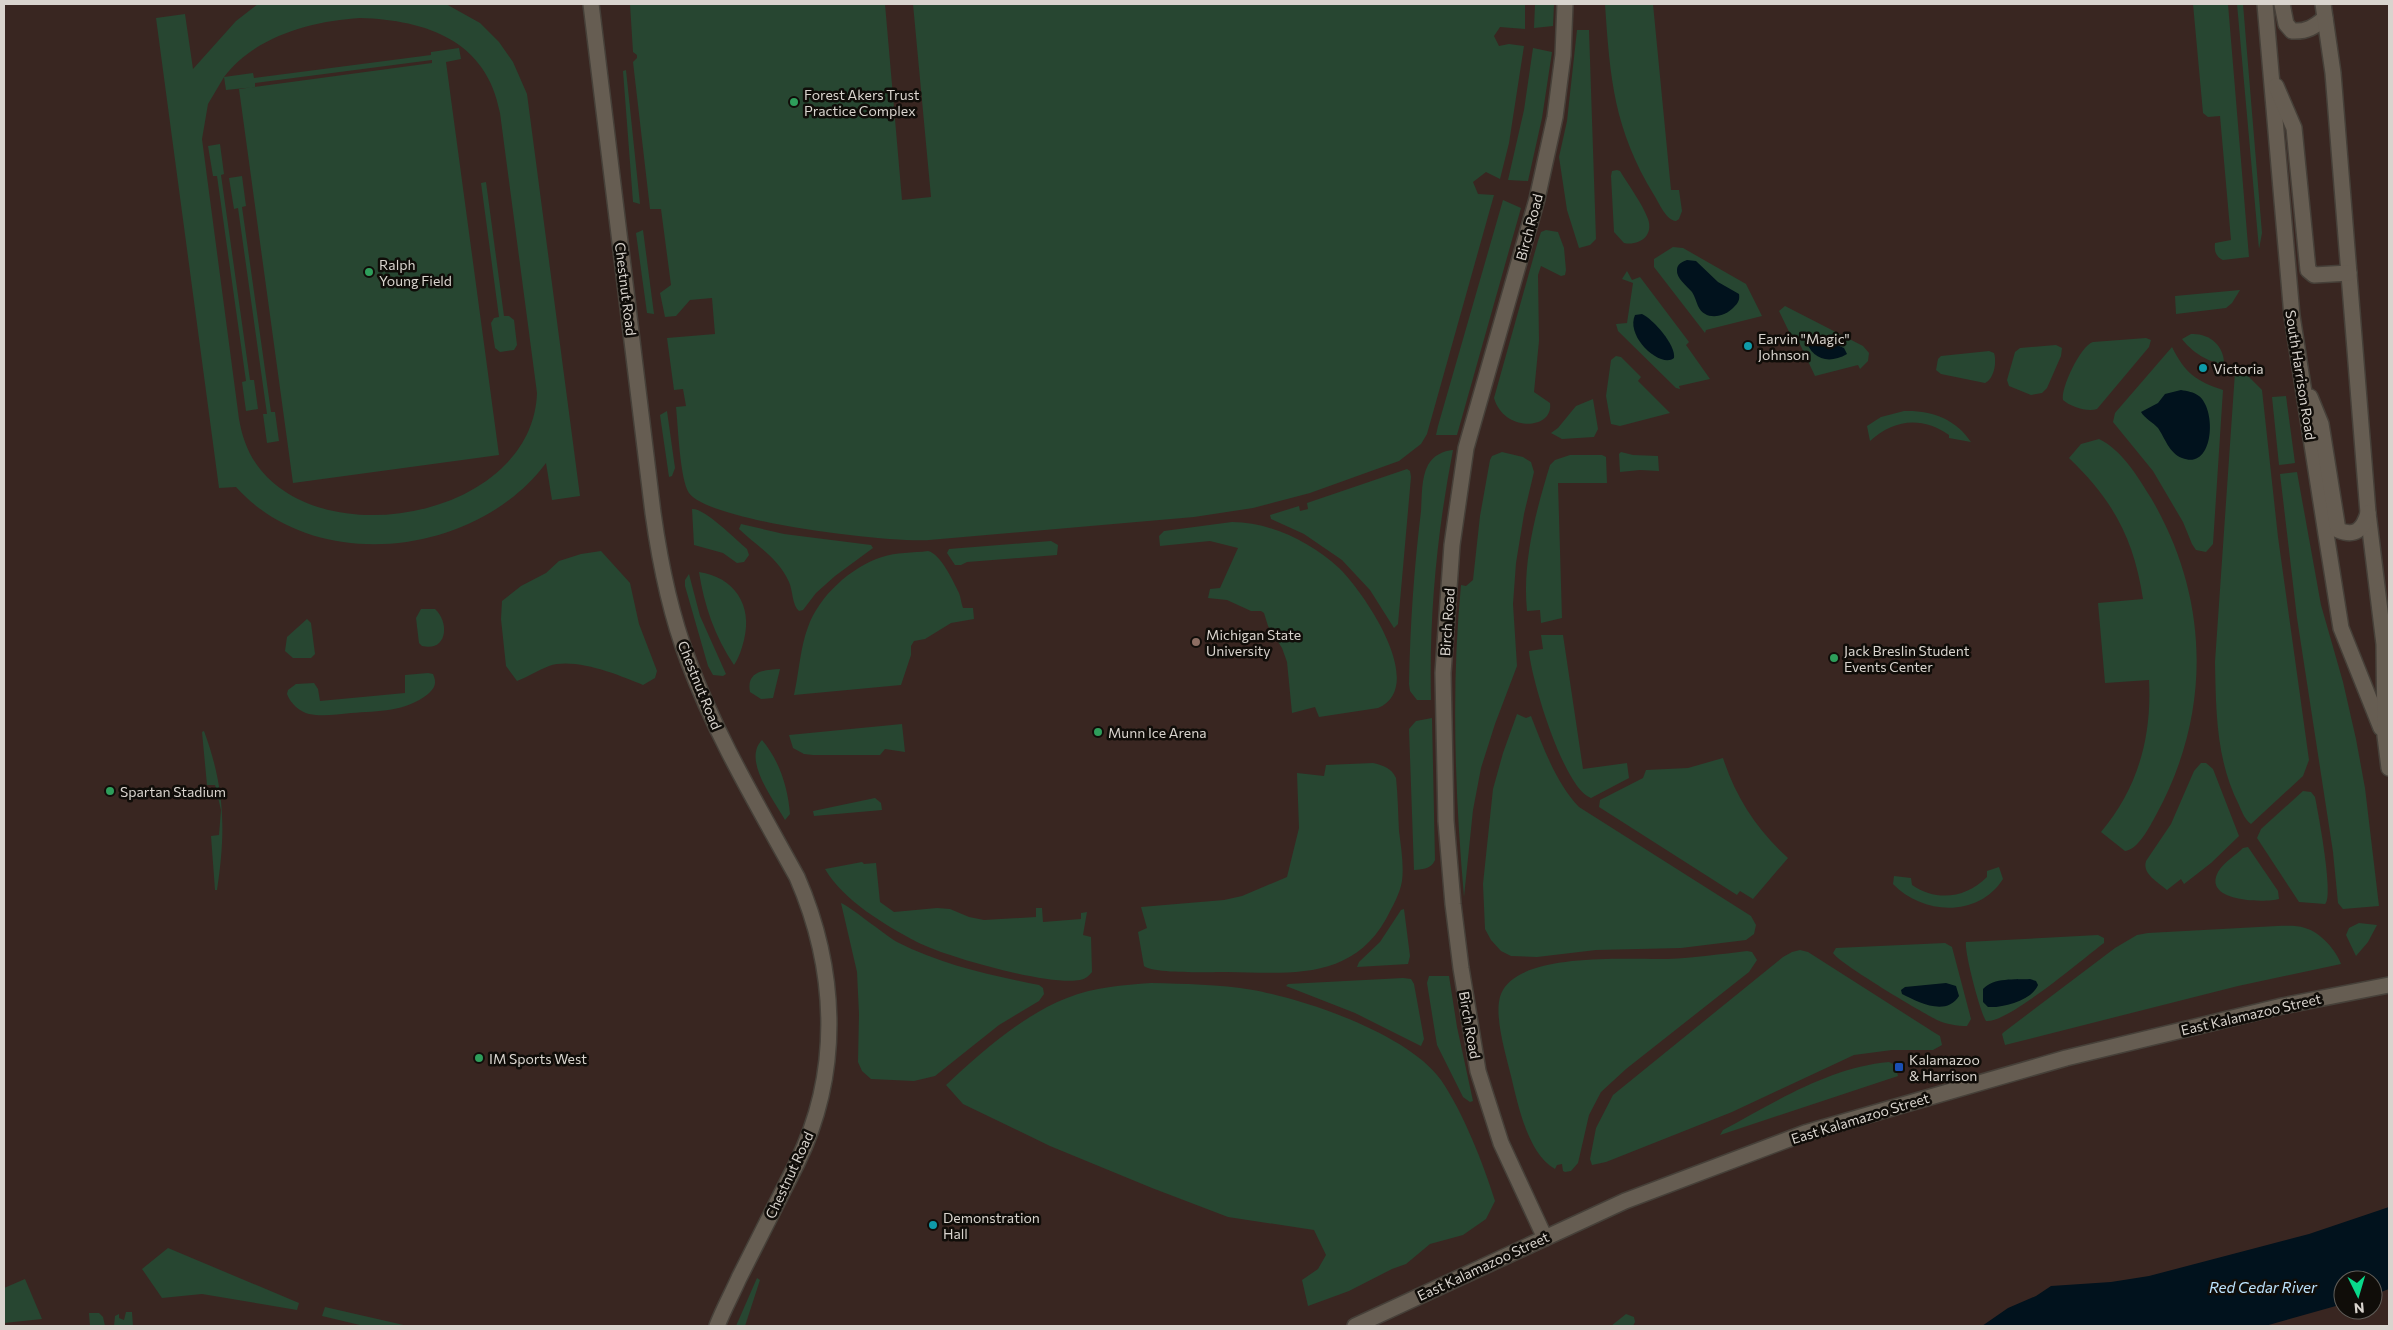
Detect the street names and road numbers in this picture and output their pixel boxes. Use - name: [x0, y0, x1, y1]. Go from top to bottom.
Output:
- street label: Birch Road: [1512, 192, 1546, 262]
- street label: Chestnut Road: [612, 241, 640, 337]
- street label: South Harrison Road: [2282, 309, 2320, 441]
- street label: Birch Road: [1436, 587, 1458, 657]
- street label: Chestnut Road: [675, 638, 725, 732]
- street label: Birch Road: [1456, 990, 1484, 1060]
- street label: East Kalamazoo Street: [2179, 990, 2323, 1038]
- street label: East Kalamazoo Street: [1789, 1089, 1931, 1147]
- street label: Chestnut Road: [761, 1129, 817, 1221]
- street label: East Kalamazoo Street: [1414, 1228, 1552, 1304]

